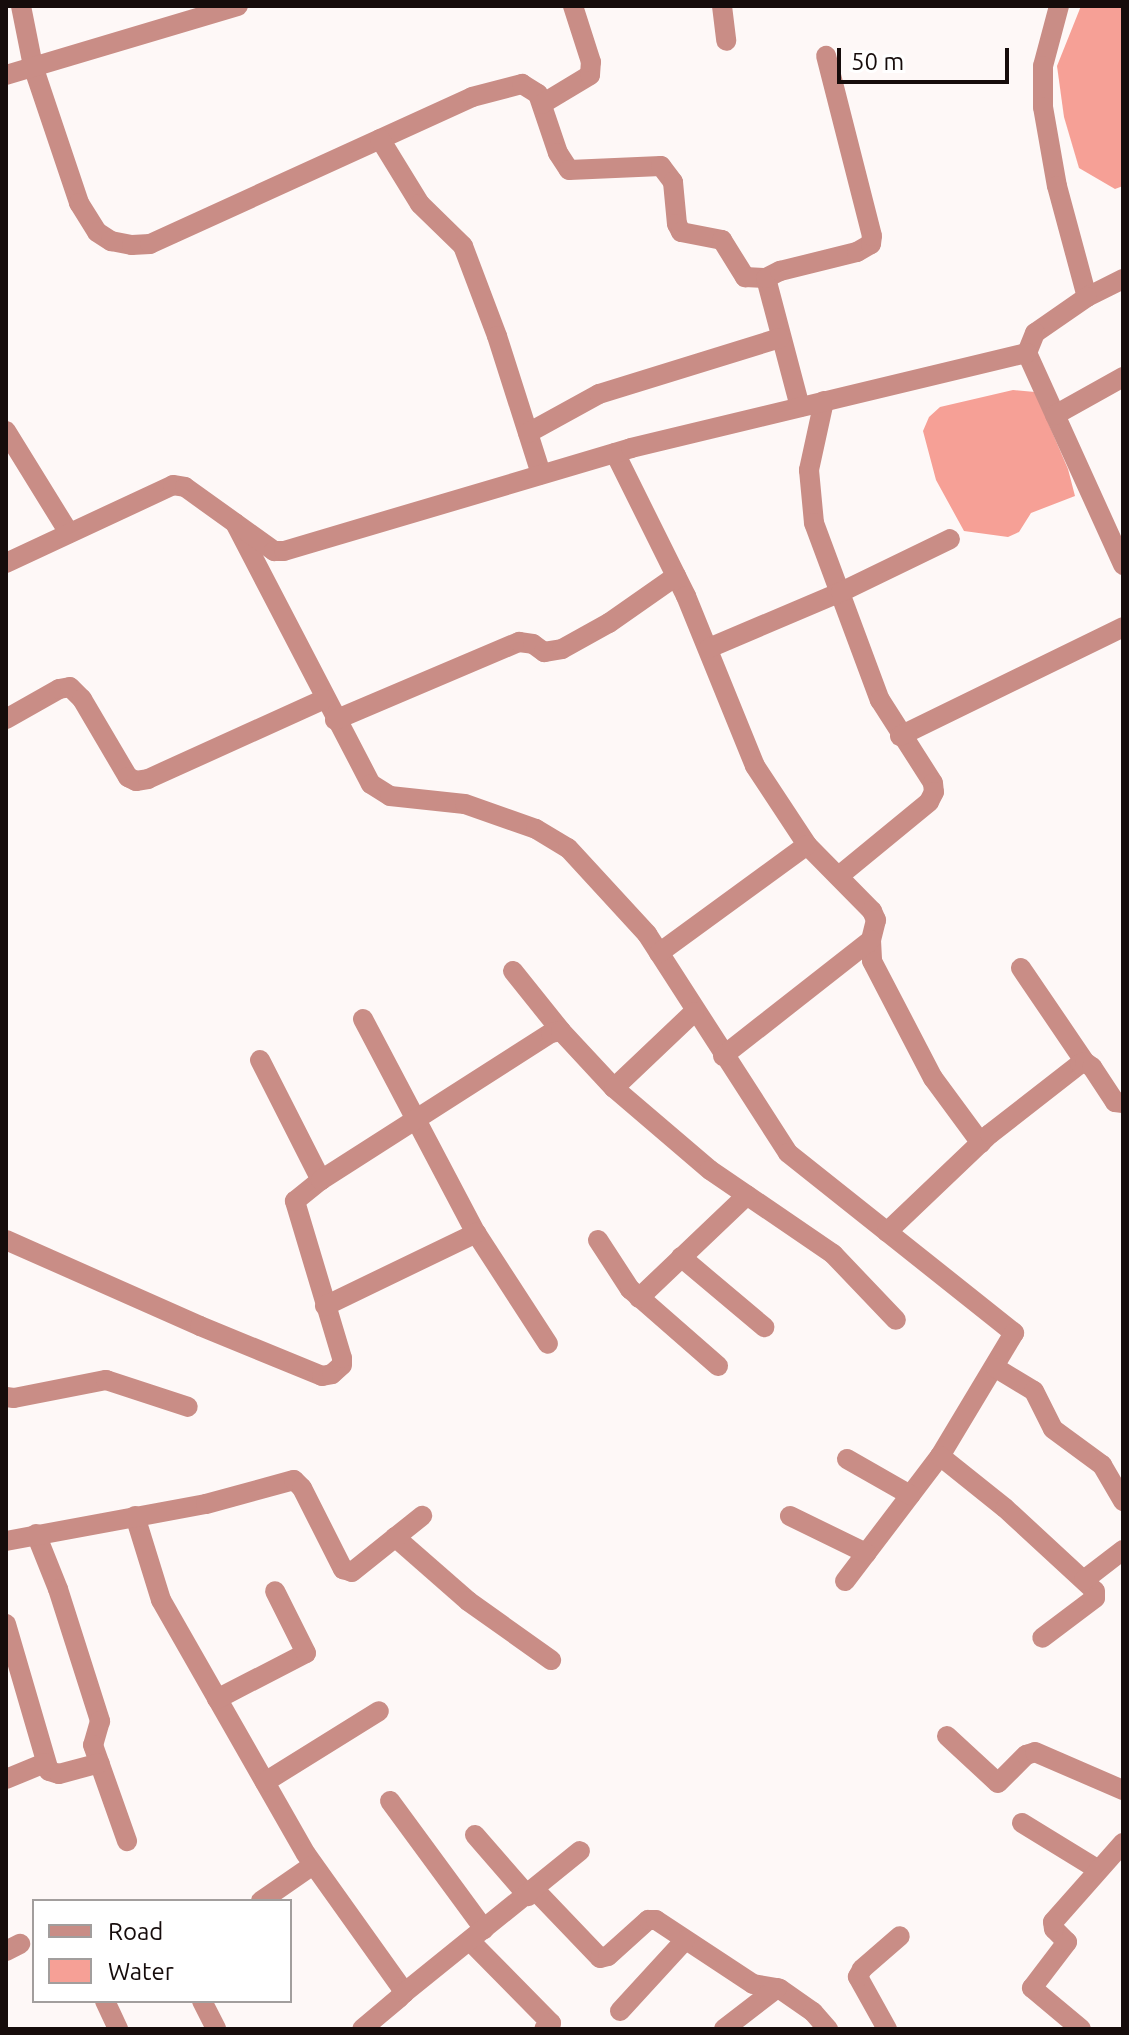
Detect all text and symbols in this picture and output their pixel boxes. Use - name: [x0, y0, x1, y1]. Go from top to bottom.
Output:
- scale bar: [841, 32, 1013, 82]
- text: 50 m: [851, 48, 904, 75]
- legend: [32, 1899, 292, 2003]
- text: Road: [108, 1918, 163, 1945]
- text: Water: [108, 1958, 174, 1985]

